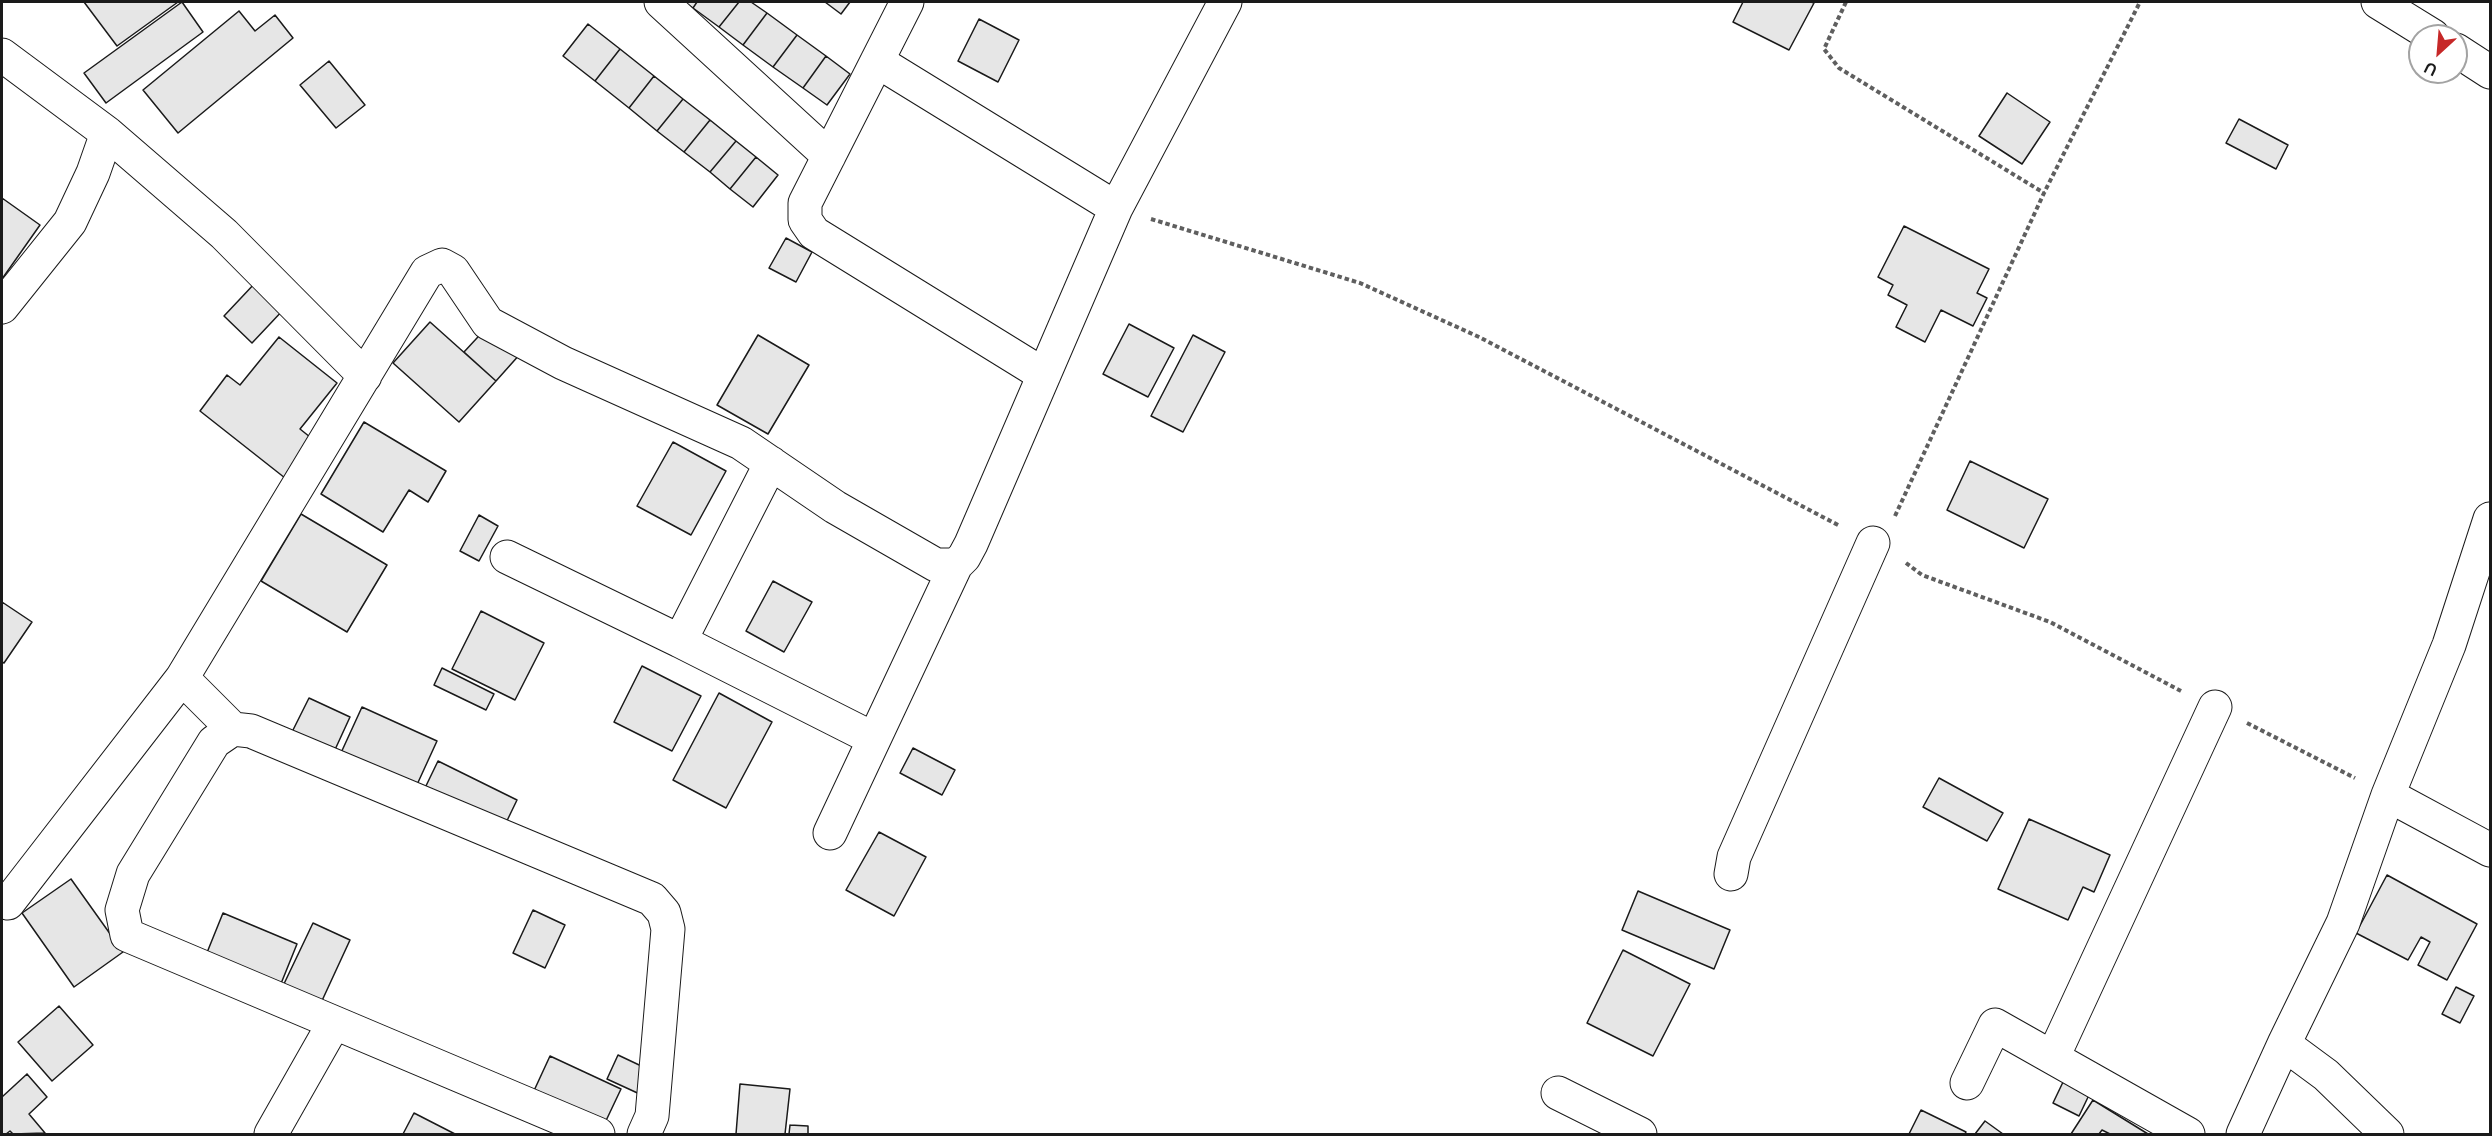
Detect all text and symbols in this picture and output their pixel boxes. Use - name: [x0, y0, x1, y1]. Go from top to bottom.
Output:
- north arrow: [2408, 24, 2468, 84]
- text: U: [2421, 58, 2440, 80]

